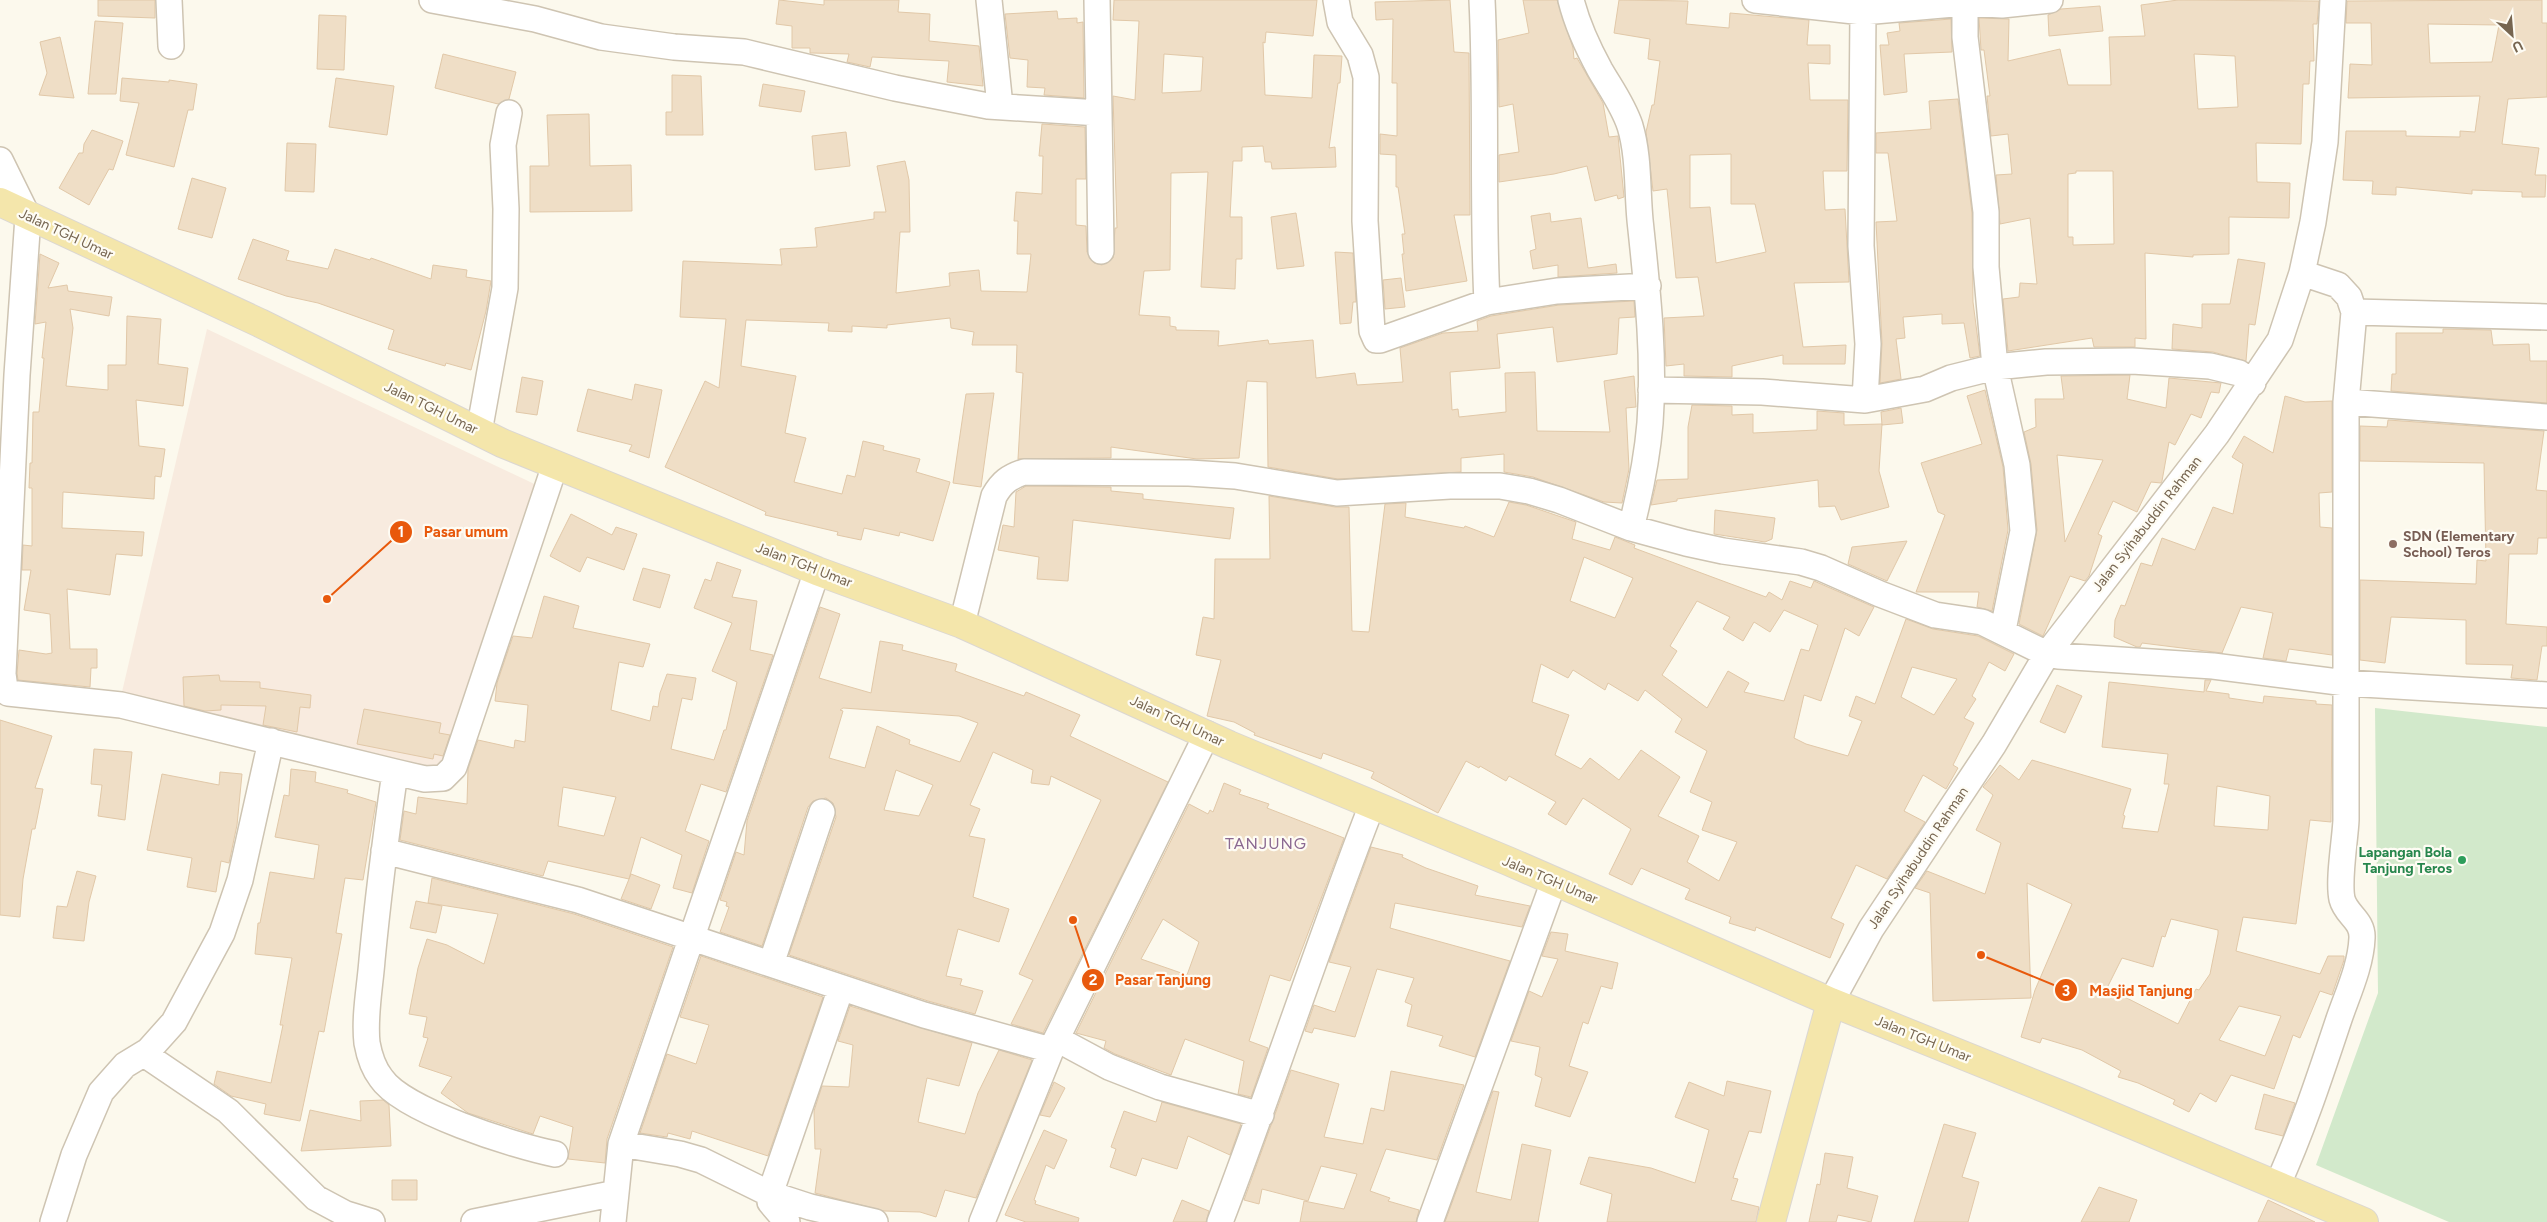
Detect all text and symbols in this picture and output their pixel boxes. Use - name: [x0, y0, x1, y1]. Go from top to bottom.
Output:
- north arrow: [2487, 10, 2537, 60]
- text: U: [2509, 36, 2526, 56]
- street label: Jalan TGH Umar: [16, 205, 116, 263]
- street label: Jalan TGH Umar: [381, 378, 481, 438]
- street label: Jalan Syihabuddin Rahman: [2089, 453, 2205, 595]
- callout: Pasar umum: [388, 517, 518, 547]
- text: 1: [398, 523, 404, 541]
- text: Pasar umum: [424, 523, 508, 541]
- place label: SDN (Elementary School) Teros: [2403, 528, 2515, 561]
- marker: SDN (Elementary School) Teros: [2387, 538, 2399, 550]
- street label: Jalan TGH Umar: [753, 539, 855, 591]
- street label: Jalan TGH Umar: [1127, 692, 1227, 750]
- street label: Jalan Syihabuddin Rahman: [1864, 784, 1972, 932]
- district label: TANJUNG: [1225, 834, 1307, 853]
- place label: Lapangan Bola Tanjung Teros: [2358, 844, 2452, 877]
- street label: Jalan TGH Umar: [1500, 852, 1600, 908]
- marker: Lapangan Bola Tanjung Teros: [2456, 854, 2468, 866]
- callout: Pasar Tanjung: [1080, 965, 1221, 995]
- text: 2: [1089, 971, 1098, 989]
- text: Pasar Tanjung: [1115, 971, 1211, 989]
- callout: Masjid Tanjung: [2054, 975, 2202, 1005]
- text: 3: [2062, 982, 2070, 1000]
- text: Masjid Tanjung: [2089, 982, 2193, 1000]
- street label: Jalan TGH Umar: [1873, 1012, 1974, 1066]

